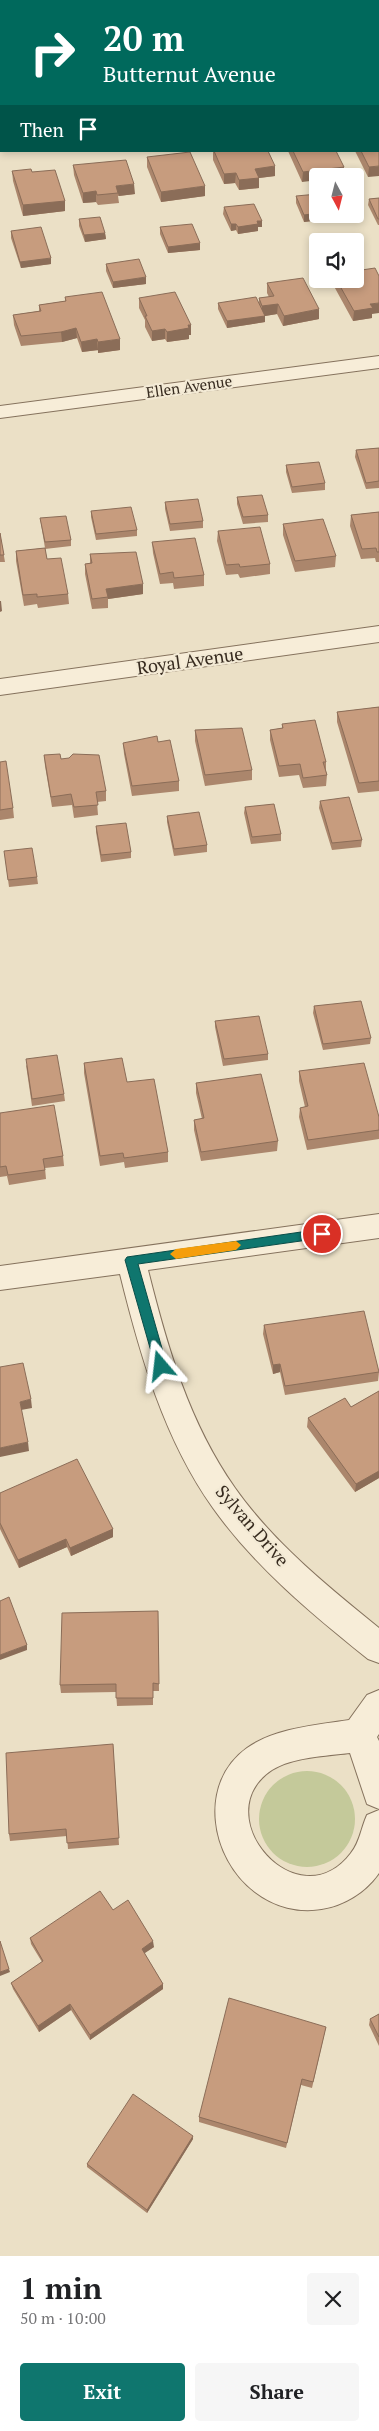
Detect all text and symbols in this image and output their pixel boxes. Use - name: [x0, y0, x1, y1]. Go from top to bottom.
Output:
- text: 20 m: [103, 15, 184, 61]
- icon: right: [20, 20, 85, 85]
- text: Butternut Avenue: [103, 59, 276, 88]
- icon: arrive: [74, 115, 102, 143]
- text: Then: [20, 117, 64, 142]
- north arrow: [309, 168, 364, 222]
- map controls: [309, 168, 364, 288]
- button: sound: [309, 233, 364, 288]
- street label: Ellen Avenue: [145, 370, 233, 402]
- street label: Royal Avenue: [135, 641, 245, 679]
- pin: [301, 1213, 343, 1255]
- icon: arrive: [308, 1220, 336, 1248]
- position arrow: [134, 1339, 186, 1391]
- street label: Sylvan Drive: [211, 1480, 295, 1571]
- text: 1 min: [20, 2268, 102, 2308]
- button: close: [307, 2273, 359, 2325]
- text: 50 m · 10:00: [20, 2307, 106, 2329]
- button: Exit: [20, 2363, 185, 2421]
- button: Share: [195, 2363, 359, 2421]

